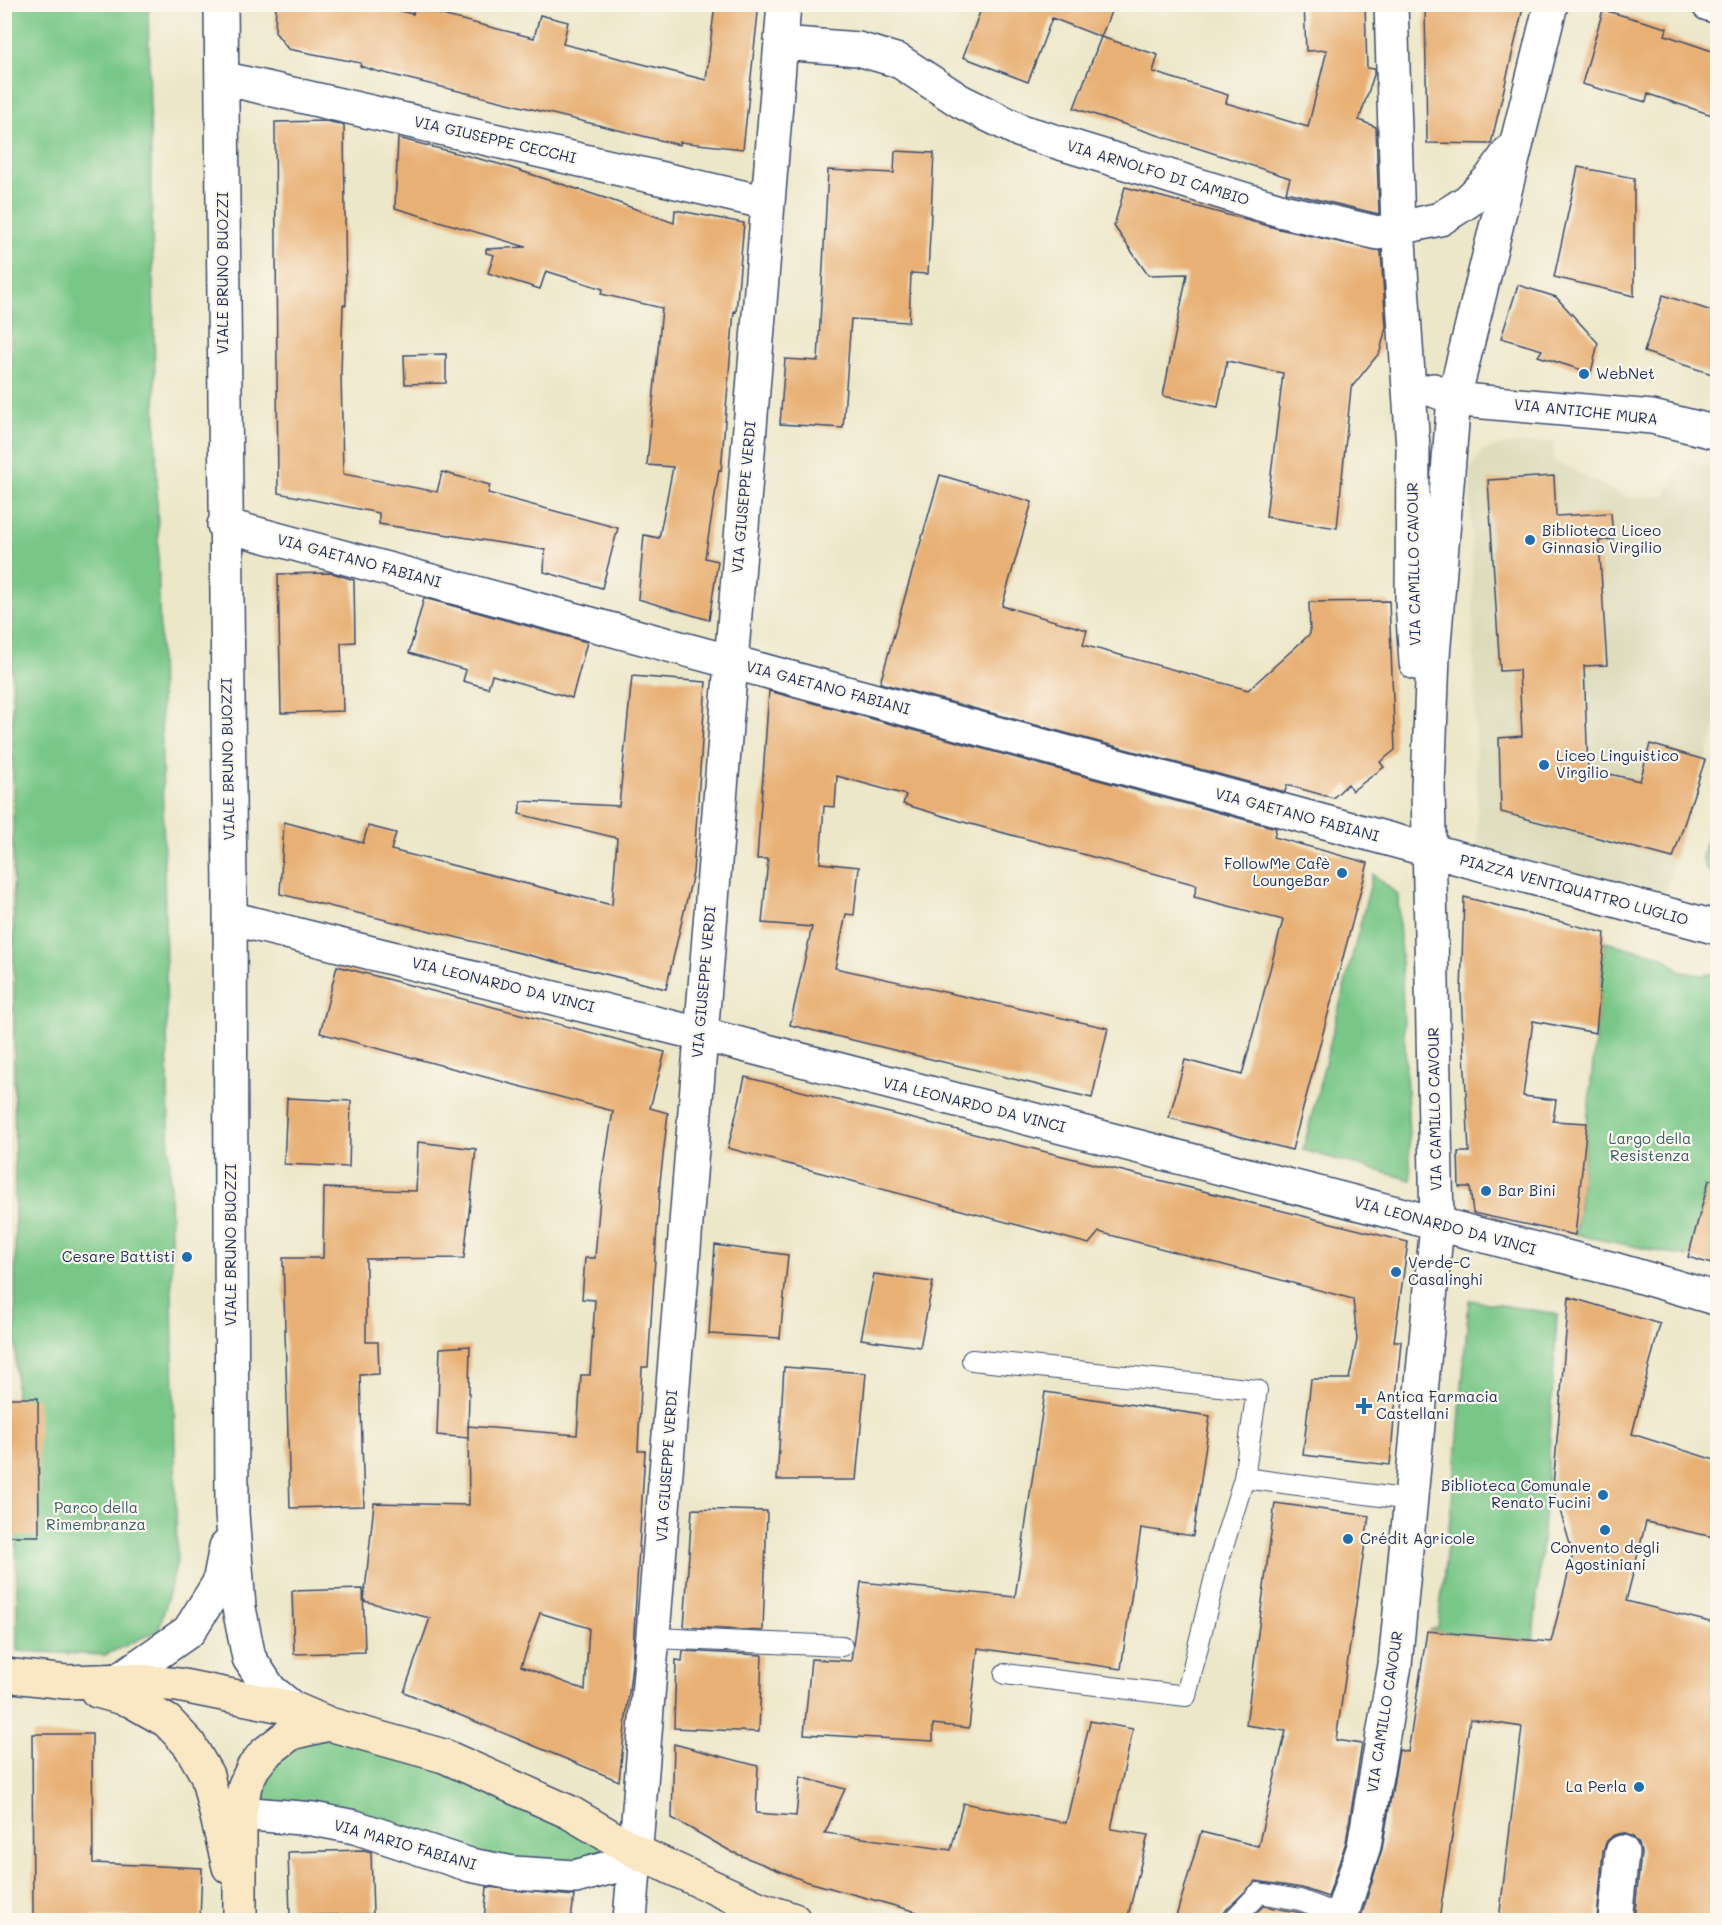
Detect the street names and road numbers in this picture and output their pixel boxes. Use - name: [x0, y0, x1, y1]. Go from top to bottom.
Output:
- street label: VIA GIUSEPPE CECCHI: [412, 111, 579, 168]
- street label: VIA ARNOLFO DI CAMBIO: [1065, 135, 1252, 209]
- street label: VIALE BRUNO BUOZZI: [212, 191, 232, 354]
- street label: VIA ANTICHE MURA: [1513, 394, 1659, 429]
- street label: VIA GIUSEPPE VERDI: [726, 420, 760, 574]
- street label: VIA CAMILLO CAVOUR: [1402, 482, 1424, 646]
- street label: VIA GAETANO FABIANI: [275, 529, 444, 592]
- street label: VIA GAETANO FABIANI: [744, 656, 913, 719]
- street label: VIALE BRUNO BUOZZI: [216, 677, 238, 840]
- street label: VIA GAETANO FABIANI: [1213, 783, 1382, 846]
- street label: PIAZZA VENTIQUATTRO LUGLIO: [1458, 849, 1691, 929]
- street label: VIA GIUSEPPE VERDI: [686, 905, 720, 1059]
- street label: VIA LEONARDO DA VINCI: [410, 952, 597, 1017]
- street label: VIA CAMILLO CAVOUR: [1423, 1027, 1445, 1191]
- street label: VIA LEONARDO DA VINCI: [881, 1072, 1068, 1137]
- street label: VIALE BRUNO BUOZZI: [220, 1163, 240, 1326]
- street label: VIA LEONARDO DA VINCI: [1352, 1191, 1539, 1259]
- street label: VIA GIUSEPPE VERDI: [651, 1389, 681, 1543]
- street label: VIA CAMILLO CAVOUR: [1361, 1630, 1407, 1794]
- street label: VIA MARIO FABIANI: [332, 1814, 479, 1874]

